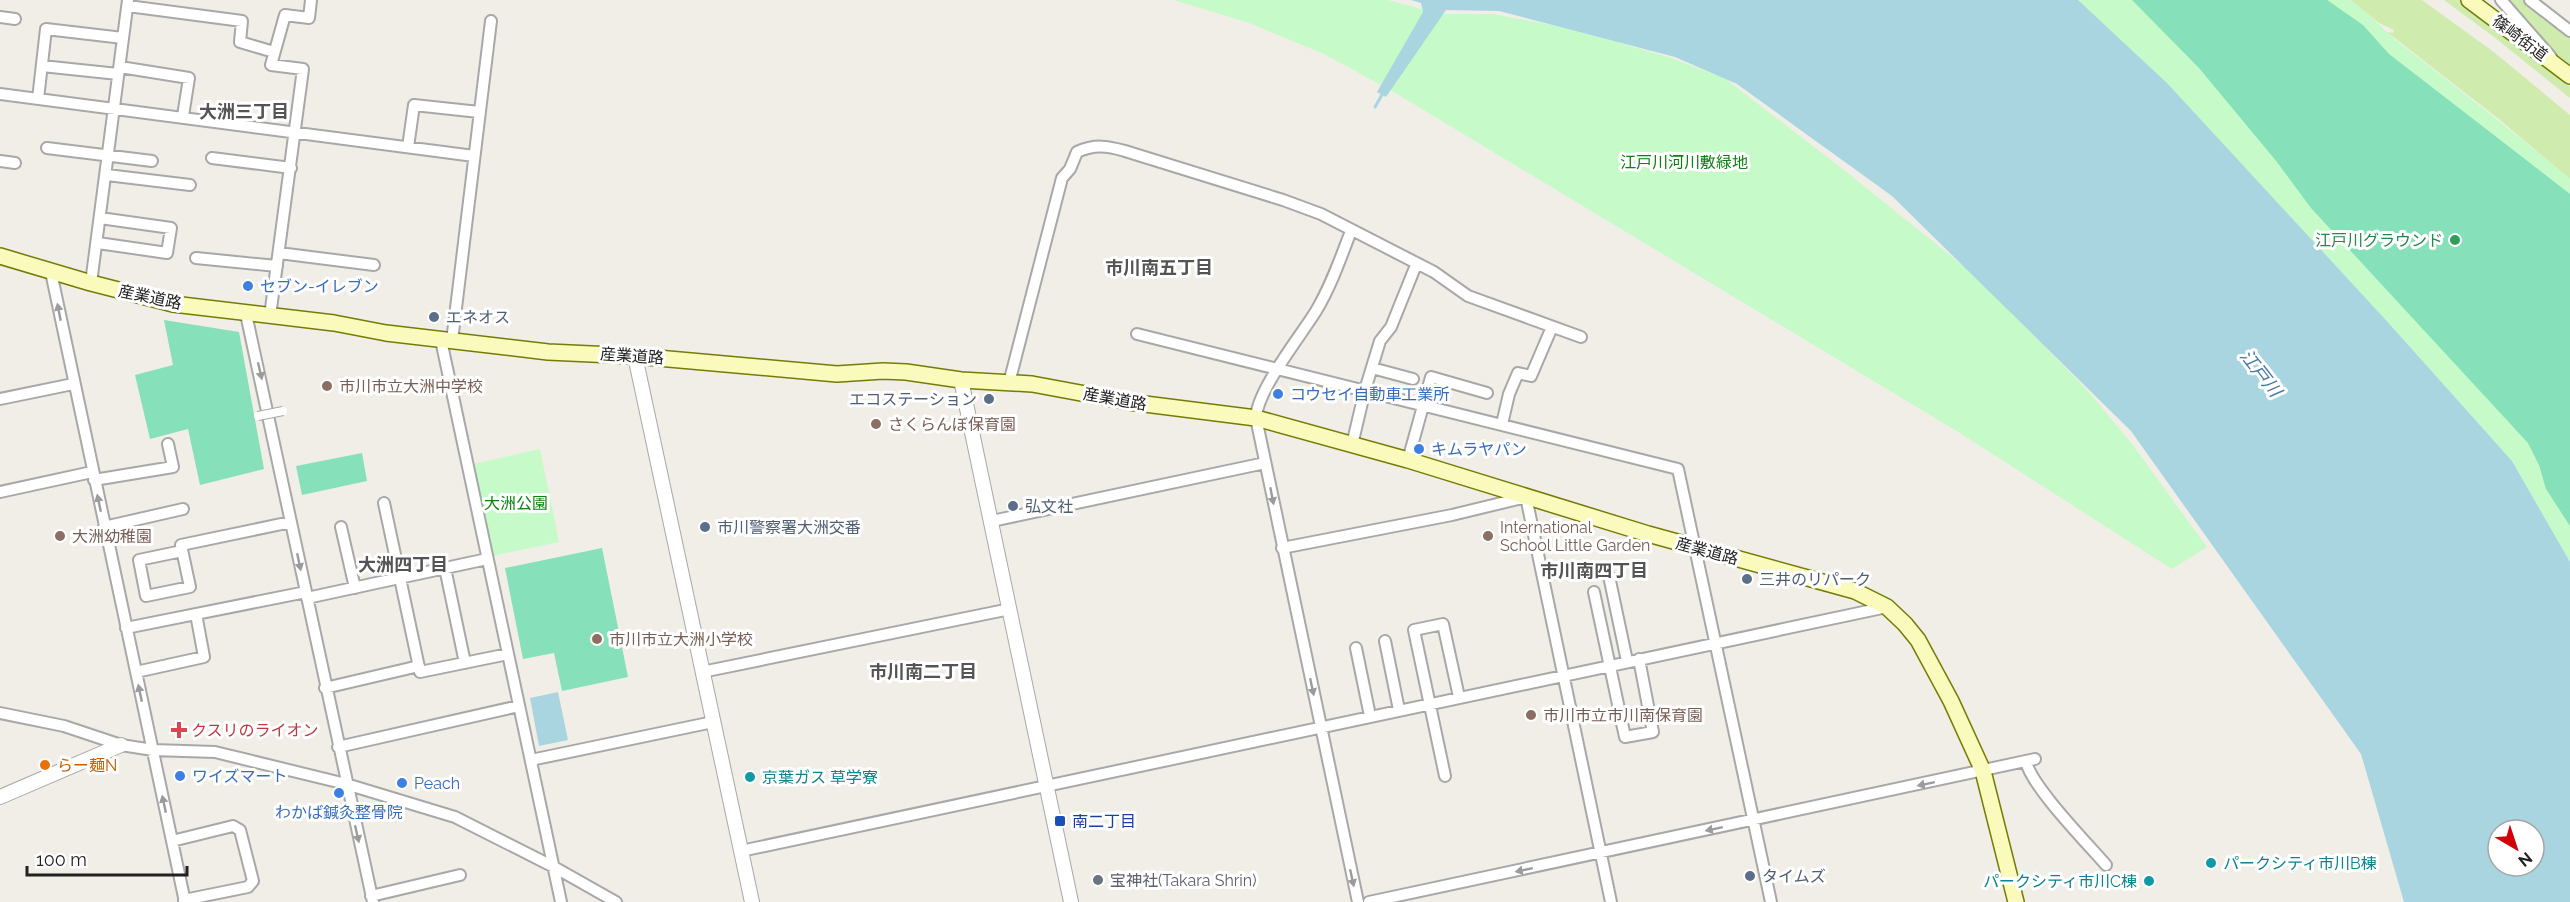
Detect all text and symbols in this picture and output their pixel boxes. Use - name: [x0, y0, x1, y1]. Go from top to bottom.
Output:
- street label: 篠崎街道: [2489, 11, 2551, 65]
- district label: 大洲三丁目: [199, 101, 289, 122]
- park label: 江戸川河川敷緑地: [1620, 153, 1748, 172]
- place label: 江戸川グラウンド: [2315, 231, 2443, 250]
- marker: 江戸川グラウンド: [2448, 233, 2462, 247]
- district label: 市川南五丁目: [1105, 257, 1213, 278]
- place label: セブン-イレブン: [260, 277, 379, 296]
- marker: セブン-イレブン: [241, 279, 255, 293]
- street label: 産業道路: [117, 281, 183, 313]
- one-way arrow: [54, 302, 63, 321]
- place label: エネオス: [446, 308, 510, 327]
- marker: エネオス: [427, 310, 441, 324]
- street label: 産業道路: [599, 344, 665, 368]
- water label: 江戸川: [2236, 345, 2287, 402]
- one-way arrow: [255, 361, 265, 380]
- place label: 市川市立大洲中学校: [339, 377, 483, 396]
- marker: 市川市立大洲中学校: [320, 379, 334, 393]
- street label: 産業道路: [1082, 384, 1148, 414]
- place label: コウセイ自動車工業所: [1290, 385, 1449, 404]
- marker: コウセイ自動車工業所: [1271, 387, 1285, 401]
- place label: エコステーション: [849, 390, 977, 409]
- marker: エコステーション: [982, 392, 996, 406]
- place label: さくらんぼ保育園: [888, 415, 1016, 434]
- marker: さくらんぼ保育園: [869, 417, 883, 431]
- place label: キムラヤパン: [1431, 440, 1527, 459]
- marker: キムラヤパン: [1412, 442, 1426, 456]
- one-way arrow: [1268, 487, 1277, 506]
- one-way arrow: [94, 493, 103, 512]
- park label: 大洲公園: [484, 494, 548, 513]
- place label: 弘文社: [1025, 497, 1073, 516]
- marker: 弘文社: [1006, 499, 1020, 513]
- place label: 市川警察署大洲交番: [717, 518, 861, 537]
- place label: International School Little Garden: [1500, 518, 1650, 555]
- marker: 市川警察署大洲交番: [698, 520, 712, 534]
- place label: 大洲幼稚園: [72, 527, 152, 546]
- marker: 大洲幼稚園: [53, 529, 67, 543]
- marker: International School Little Garden: [1481, 529, 1495, 543]
- street label: 産業道路: [1674, 534, 1740, 568]
- one-way arrow: [295, 552, 305, 571]
- district label: 大洲四丁目: [358, 554, 448, 575]
- district label: 市川南四丁目: [1540, 560, 1648, 581]
- place label: 三井のリパーク: [1759, 570, 1871, 589]
- marker: 三井のリパーク: [1740, 572, 1754, 586]
- place label: 市川市立大洲小学校: [609, 630, 753, 649]
- marker: 市川市立大洲小学校: [590, 632, 604, 646]
- district label: 市川南二丁目: [869, 661, 977, 682]
- one-way arrow: [1307, 678, 1317, 696]
- one-way arrow: [135, 684, 145, 702]
- place label: 市川市立市川南保育園: [1543, 706, 1703, 725]
- marker: 市川市立市川南保育園: [1524, 708, 1538, 722]
- place label: クスリのライオン: [191, 721, 319, 740]
- marker: クスリのライオン: [172, 723, 186, 737]
- place label: らー麺N: [57, 756, 117, 775]
- marker: らー麺N: [38, 758, 52, 772]
- place label: ワイズマート: [192, 767, 288, 786]
- place label: 京葉ガス 草学寮: [762, 768, 878, 787]
- marker: ワイズマート: [173, 769, 187, 783]
- marker: 京葉ガス 草学寮: [743, 770, 757, 784]
- place label: Peach: [414, 774, 460, 793]
- marker: Peach: [395, 776, 409, 790]
- one-way arrow: [1916, 779, 1935, 789]
- marker: わかば鍼灸整骨院: [332, 786, 346, 800]
- one-way arrow: [159, 794, 168, 813]
- place label: わかば鍼灸整骨院: [275, 803, 403, 822]
- place label: 南二丁目: [1072, 812, 1136, 831]
- marker: 南二丁目: [1053, 814, 1067, 828]
- north arrow: [2486, 818, 2546, 878]
- one-way arrow: [353, 825, 363, 844]
- one-way arrow: [1705, 825, 1724, 835]
- scale bar: [27, 839, 188, 877]
- text: N: [2514, 848, 2536, 870]
- text: 100 m: [36, 849, 87, 870]
- place label: パークシティ市川B棟: [2223, 854, 2377, 873]
- marker: パークシティ市川B棟: [2204, 856, 2218, 870]
- one-way arrow: [1514, 866, 1533, 875]
- place label: タイムズ: [1762, 867, 1826, 886]
- one-way arrow: [1348, 869, 1358, 887]
- marker: タイムズ: [1743, 869, 1757, 883]
- place label: 宝神社(Takara Shrin): [1110, 871, 1256, 890]
- place label: パークシティ市川C棟: [1983, 872, 2137, 891]
- marker: 宝神社(Takara Shrin): [1091, 873, 1105, 887]
- marker: パークシティ市川C棟: [2142, 874, 2156, 888]

